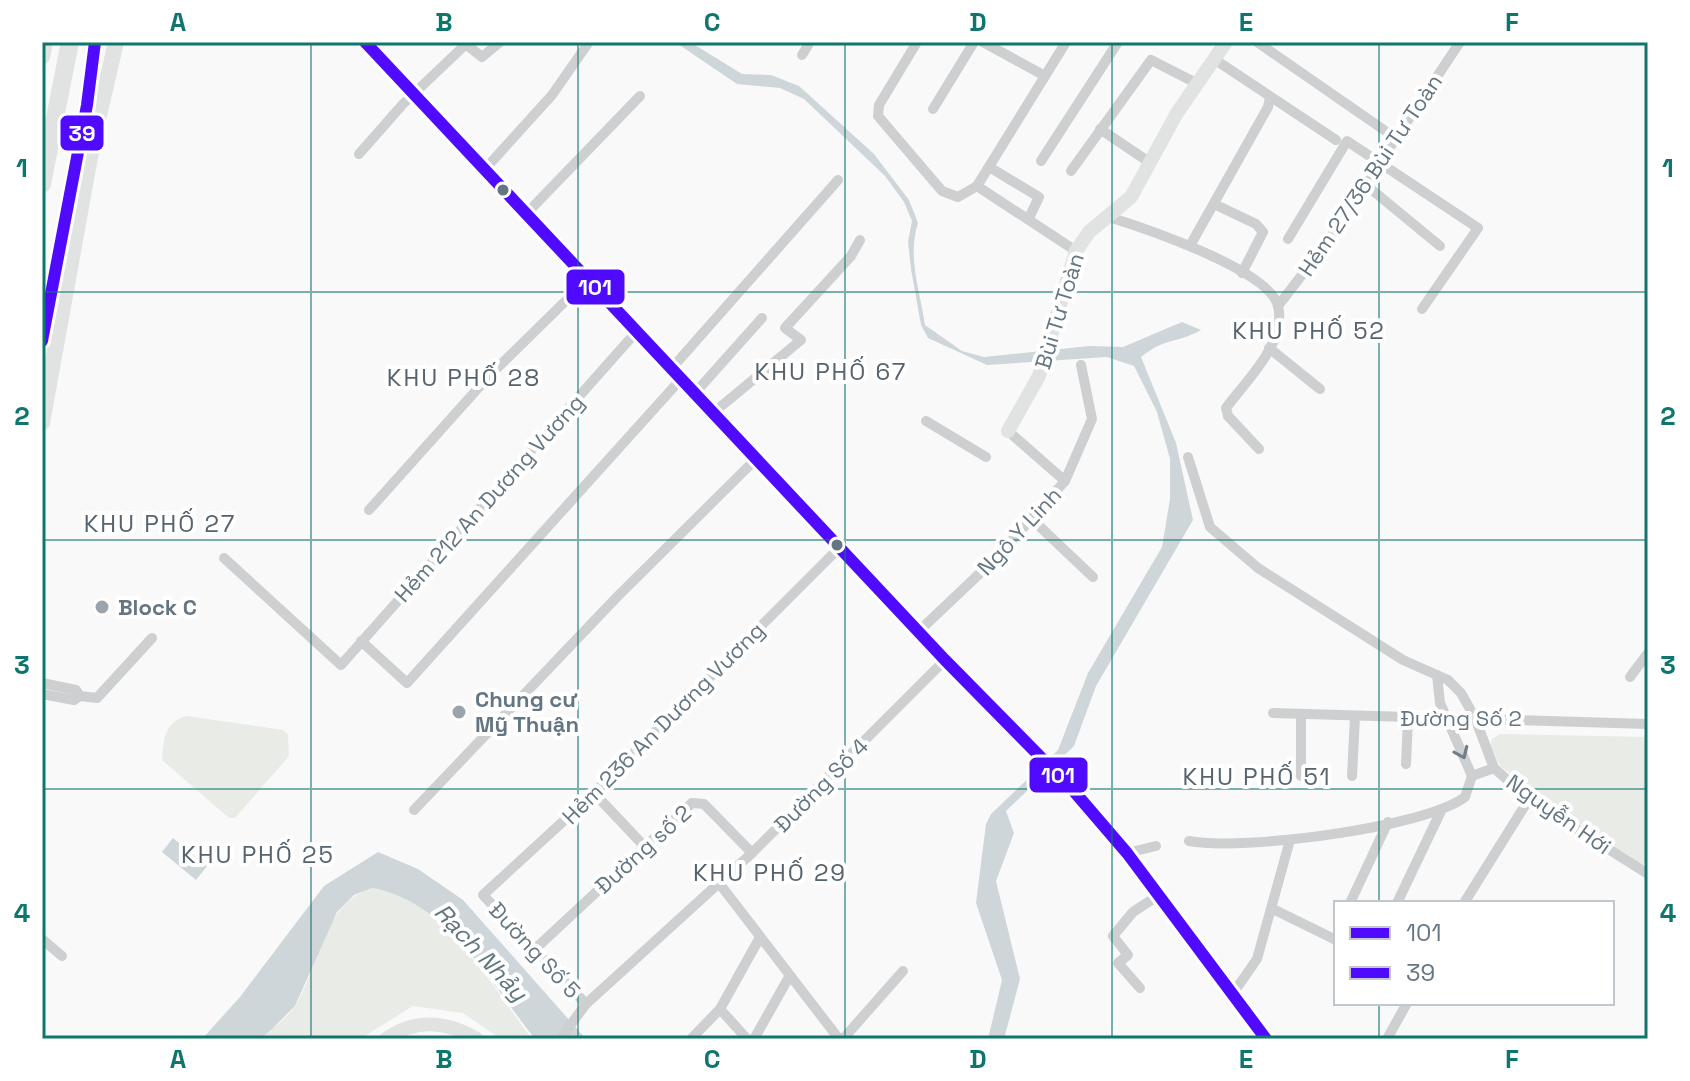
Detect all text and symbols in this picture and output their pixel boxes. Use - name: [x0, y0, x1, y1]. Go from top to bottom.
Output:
- text: A: [170, 5, 187, 39]
- text: B: [435, 5, 453, 39]
- text: C: [704, 5, 720, 39]
- text: D: [969, 5, 987, 39]
- text: E: [1239, 5, 1253, 39]
- text: F: [1505, 5, 1519, 39]
- street label: Hẻm 27/36 Bùi Tư Toàn: [1292, 69, 1448, 281]
- line badge: 39: [59, 114, 105, 152]
- text: 39: [69, 119, 95, 147]
- text: 1: [16, 151, 28, 185]
- text: 1: [1662, 151, 1674, 185]
- unlabelled marker: [495, 182, 511, 198]
- street label: Bùi Tư Toàn: [1028, 250, 1090, 372]
- line badge: 101: [565, 268, 626, 306]
- text: 101: [578, 273, 612, 301]
- district label: KHU PHỐ 52: [1232, 315, 1386, 346]
- district label: KHU PHỐ 67: [755, 356, 907, 387]
- district label: KHU PHỐ 28: [387, 362, 541, 393]
- street label: Hẻm 212 An Dương Vương: [388, 388, 590, 608]
- text: 2: [14, 399, 30, 433]
- text: 2: [1660, 399, 1676, 433]
- street label: Ngô Y Linh: [971, 481, 1067, 581]
- district label: KHU PHỐ 27: [84, 508, 236, 539]
- unlabelled marker: [829, 537, 845, 553]
- place label: Block C: [118, 593, 197, 621]
- marker: Block C: [93, 598, 111, 616]
- street label: Hẻm 236 An Dương Vương: [556, 616, 770, 830]
- text: 3: [14, 648, 30, 682]
- text: 3: [1660, 648, 1676, 682]
- place label: Chung cư Mỹ Thuận: [475, 685, 579, 738]
- marker: Chung cư Mỹ Thuận: [450, 703, 468, 721]
- street label: Đường Số 2: [1400, 704, 1522, 732]
- street label: Đường Số 4: [768, 732, 874, 838]
- one-way arrow: [1452, 744, 1468, 759]
- line badge: 101: [1028, 756, 1089, 794]
- text: 101: [1041, 761, 1075, 789]
- district label: KHU PHỐ 51: [1183, 761, 1332, 792]
- street label: Nguyễn Hới: [1501, 768, 1617, 860]
- street label: Đường số 2: [589, 799, 697, 899]
- district label: KHU PHỐ 25: [181, 839, 335, 870]
- district label: KHU PHỐ 29: [693, 857, 847, 888]
- text: 4: [14, 896, 30, 930]
- street label: Đường Số 5: [483, 896, 587, 1004]
- text: 4: [1660, 896, 1676, 930]
- water label: Rạch Nhảy: [428, 897, 535, 1008]
- legend: [1334, 901, 1614, 1005]
- text: 101: [1406, 917, 1441, 948]
- text: 39: [1406, 957, 1435, 988]
- text: A: [170, 1042, 187, 1076]
- text: B: [435, 1042, 453, 1076]
- text: C: [704, 1042, 720, 1076]
- text: D: [969, 1042, 987, 1076]
- text: E: [1239, 1042, 1253, 1076]
- text: F: [1505, 1042, 1519, 1076]

